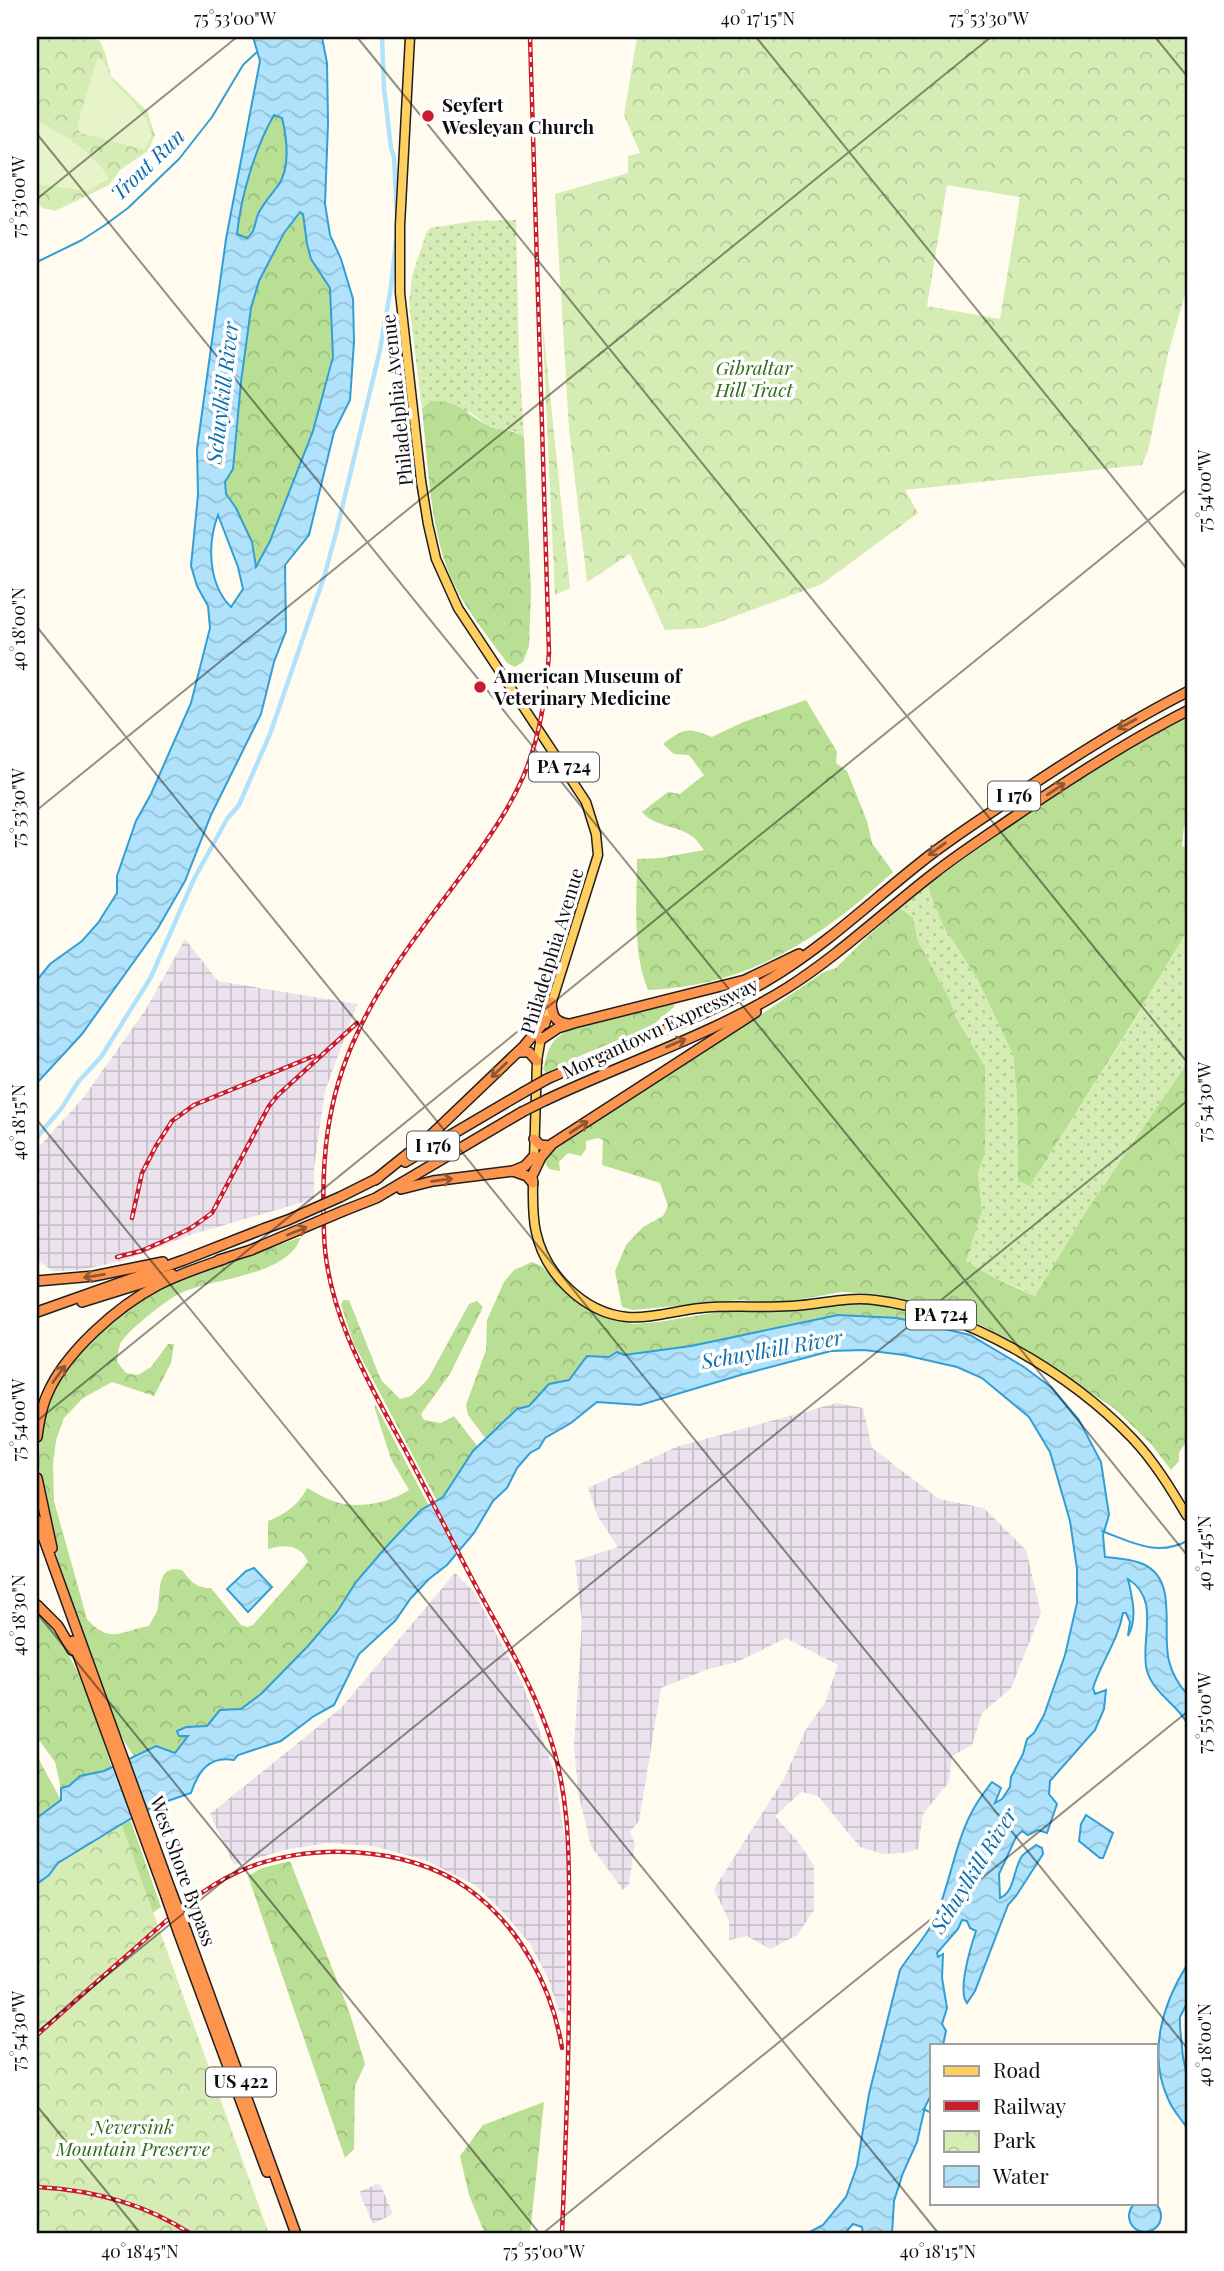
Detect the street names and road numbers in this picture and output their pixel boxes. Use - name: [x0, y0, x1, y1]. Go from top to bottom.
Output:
- street label: Philadelphia Avenue: [374, 313, 418, 487]
- road number: PA 724: [529, 752, 599, 782]
- road number: I 176: [988, 782, 1040, 810]
- street label: Philadelphia Avenue: [513, 864, 589, 1037]
- street label: Morgantown Expressway: [557, 970, 762, 1084]
- road number: I 176: [407, 1132, 459, 1161]
- road number: PA 724: [906, 1300, 976, 1330]
- street label: West Shore Bypass: [144, 1791, 223, 1949]
- road number: US 422: [206, 2068, 276, 2096]

